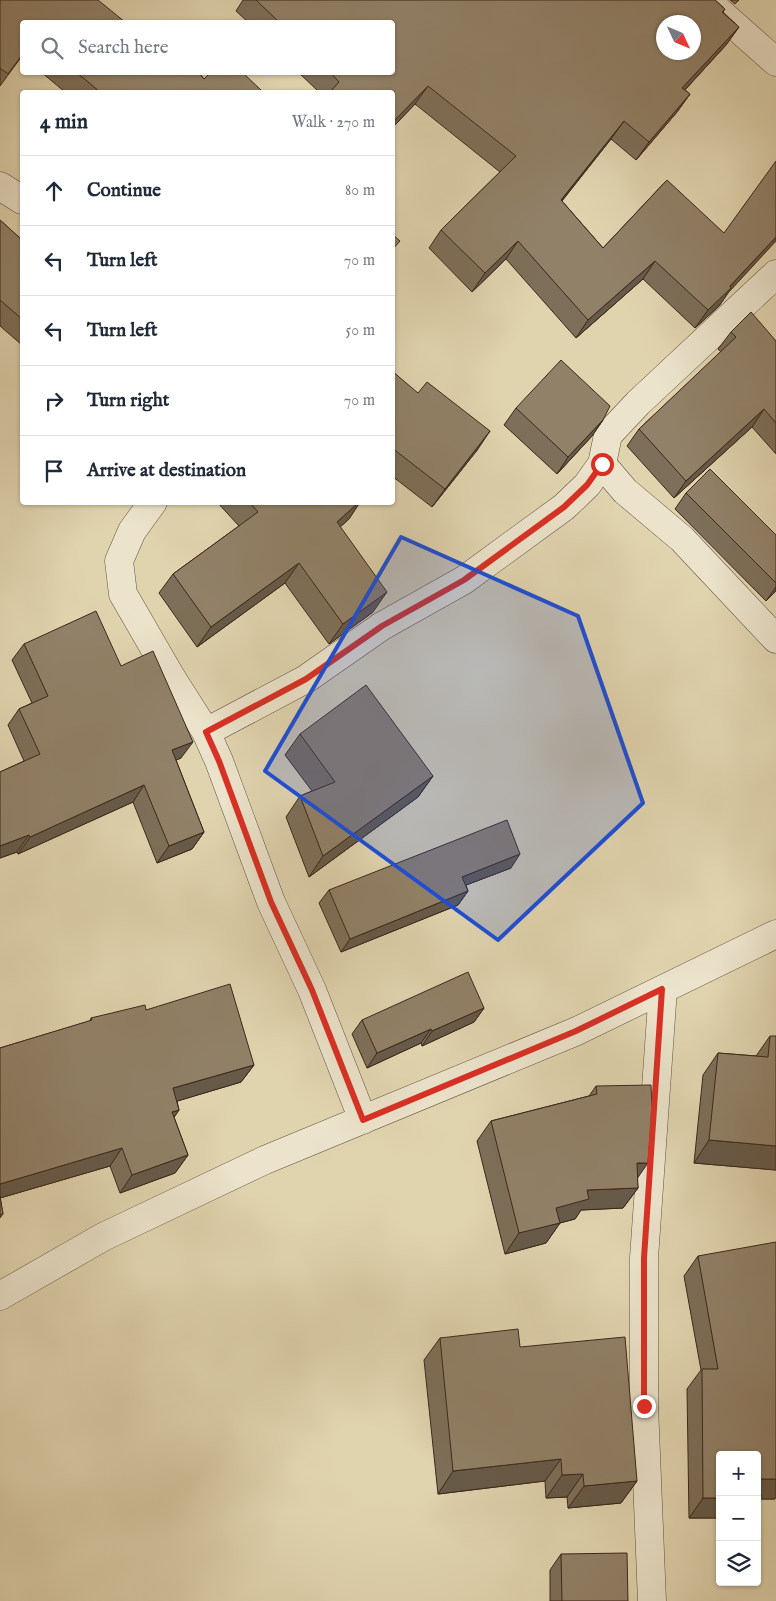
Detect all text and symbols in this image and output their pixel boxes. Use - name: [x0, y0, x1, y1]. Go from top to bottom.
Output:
- north arrow: [656, 15, 701, 60]
- search box: [20, 20, 395, 75]
- icon: search: [38, 34, 66, 62]
- text: Search here: [78, 36, 169, 60]
- text: 4 min: [40, 109, 88, 136]
- text: Walk · 270 m: [292, 113, 375, 133]
- icon: ahead: [40, 177, 68, 205]
- text: Continue: [87, 179, 161, 203]
- text: 80 m: [345, 181, 375, 201]
- icon: left: [40, 247, 68, 275]
- text: Turn left: [87, 249, 158, 273]
- text: 70 m: [344, 251, 375, 271]
- icon: left: [40, 317, 68, 345]
- text: Turn left: [87, 319, 158, 343]
- text: 50 m: [346, 321, 375, 341]
- icon: right: [40, 387, 68, 415]
- text: Turn right: [87, 389, 169, 413]
- text: 70 m: [344, 391, 375, 411]
- route start: [591, 453, 614, 476]
- icon: arrive: [40, 457, 68, 485]
- text: Arrive at destination: [87, 459, 246, 483]
- route end: [633, 1395, 656, 1418]
- map controls: [716, 1451, 761, 1586]
- button: +: [716, 1451, 761, 1496]
- button: −: [716, 1496, 761, 1541]
- button: layers: [716, 1541, 761, 1586]

